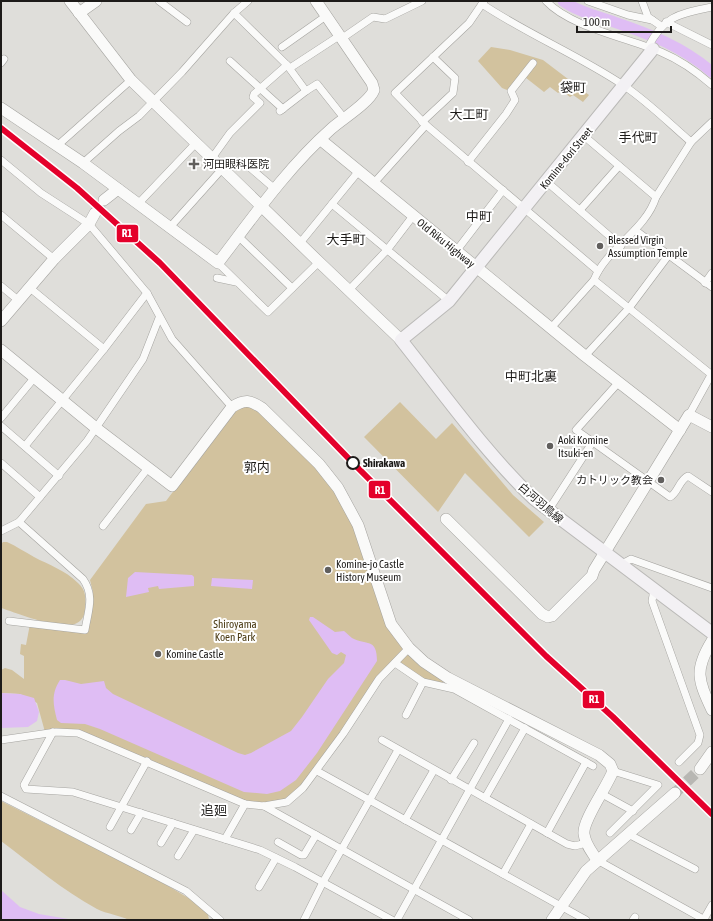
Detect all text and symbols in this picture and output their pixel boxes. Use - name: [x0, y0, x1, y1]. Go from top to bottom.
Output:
- scale bar: [577, 8, 671, 34]
- text: 100 m: [583, 15, 610, 29]
- district label: 袋町: [560, 80, 586, 95]
- district label: 大工町: [449, 107, 489, 122]
- street label: Komine-dori Street: [538, 125, 594, 191]
- district label: 手代町: [618, 130, 658, 145]
- marker: 河田眼科医院: [188, 158, 200, 170]
- place label: 河田眼科医院: [203, 158, 269, 170]
- district label: 中町: [466, 209, 492, 224]
- street label: Old Riku Highway: [415, 216, 478, 270]
- line badge: R1: [116, 224, 139, 243]
- text: R1: [122, 227, 132, 239]
- district label: 大手町: [326, 232, 366, 247]
- place label: Blessed Virgin Assumption Temple: [608, 234, 687, 259]
- marker: Blessed Virgin Assumption Temple: [595, 241, 605, 251]
- district label: 中町北裏: [505, 369, 557, 384]
- place label: Aoki Komine Itsuki-en: [558, 434, 608, 459]
- marker: Aoki Komine Itsuki-en: [545, 441, 555, 451]
- marker: Shirakawa: [346, 456, 360, 470]
- place label: Shirakawa: [363, 457, 405, 469]
- district label: 郭内: [244, 460, 270, 475]
- place label: カトリック教会: [576, 474, 653, 486]
- marker: カトリック教会: [656, 475, 666, 485]
- line badge: R1: [368, 480, 391, 499]
- street label: 白河羽鳥線: [516, 480, 566, 526]
- text: R1: [375, 484, 385, 496]
- place label: Komine-jo Castle History Museum: [336, 558, 404, 583]
- marker: Komine-jo Castle History Museum: [323, 565, 333, 575]
- park label: Shiroyama Koen Park: [213, 618, 257, 643]
- place label: Komine Castle: [166, 648, 224, 660]
- marker: Komine Castle: [153, 649, 163, 659]
- line badge: R1: [582, 690, 605, 709]
- text: R1: [589, 693, 599, 705]
- district label: 追廻: [201, 803, 227, 818]

